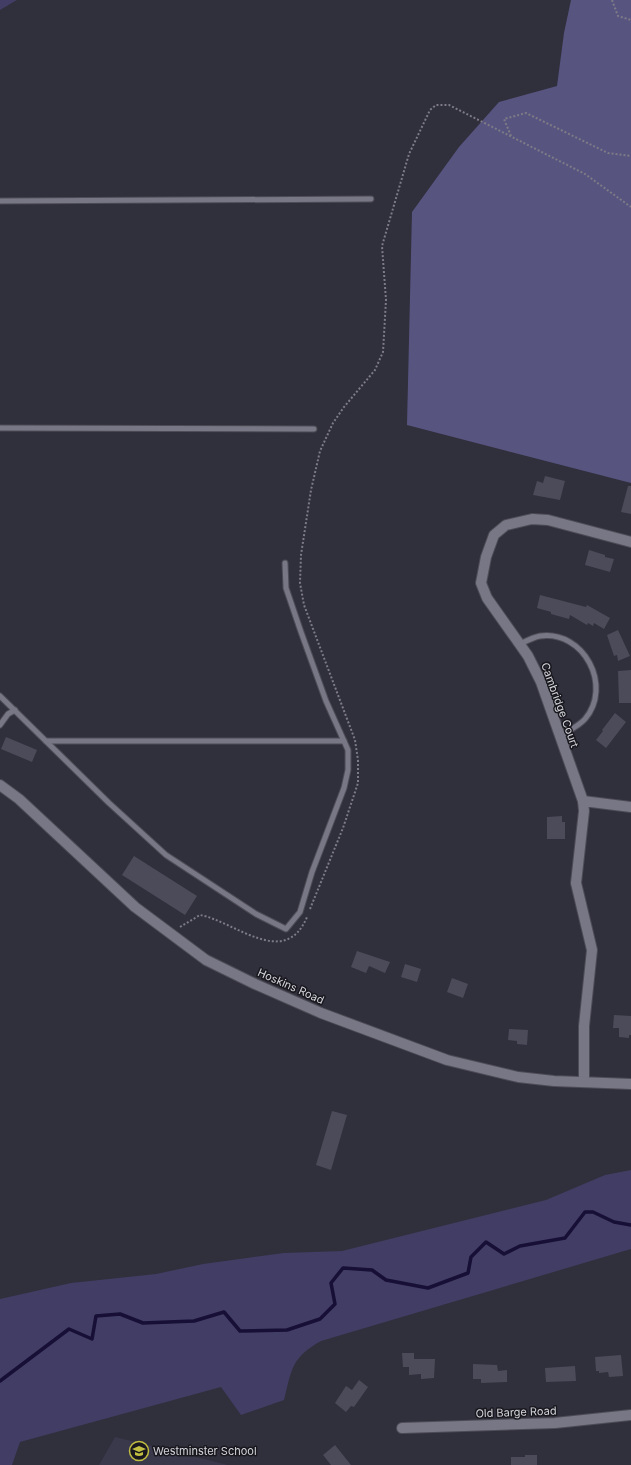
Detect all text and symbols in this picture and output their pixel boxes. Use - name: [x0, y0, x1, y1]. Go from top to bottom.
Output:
- street label: Cambridge Court: [538, 661, 582, 750]
- street label: Hoskins Road: [256, 965, 326, 1007]
- street label: Old Barge Road: [475, 1404, 557, 1420]
- school or university icon: Westminster School: [128, 1440, 150, 1462]
- place label: Westminster School: [153, 1444, 257, 1458]

